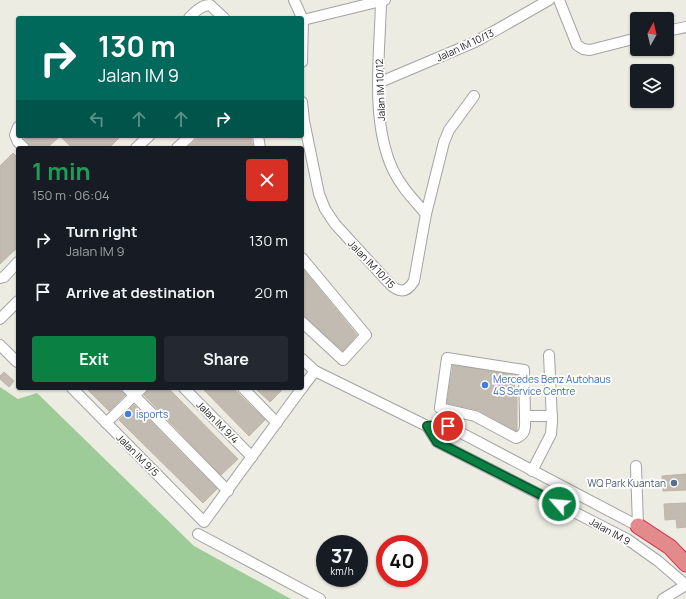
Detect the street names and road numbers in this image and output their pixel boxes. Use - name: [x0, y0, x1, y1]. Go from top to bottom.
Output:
- street label: Jalan IM 10/13: [434, 26, 496, 64]
- street label: Jalan IM 10/12: [372, 58, 388, 121]
- street label: Jalan IM 10/15: [345, 237, 399, 291]
- street label: Jalan IM 9/4: [194, 398, 242, 446]
- street label: Jalan IM 9/5: [114, 431, 162, 479]
- street label: Jalan IM 9: [587, 514, 633, 548]

